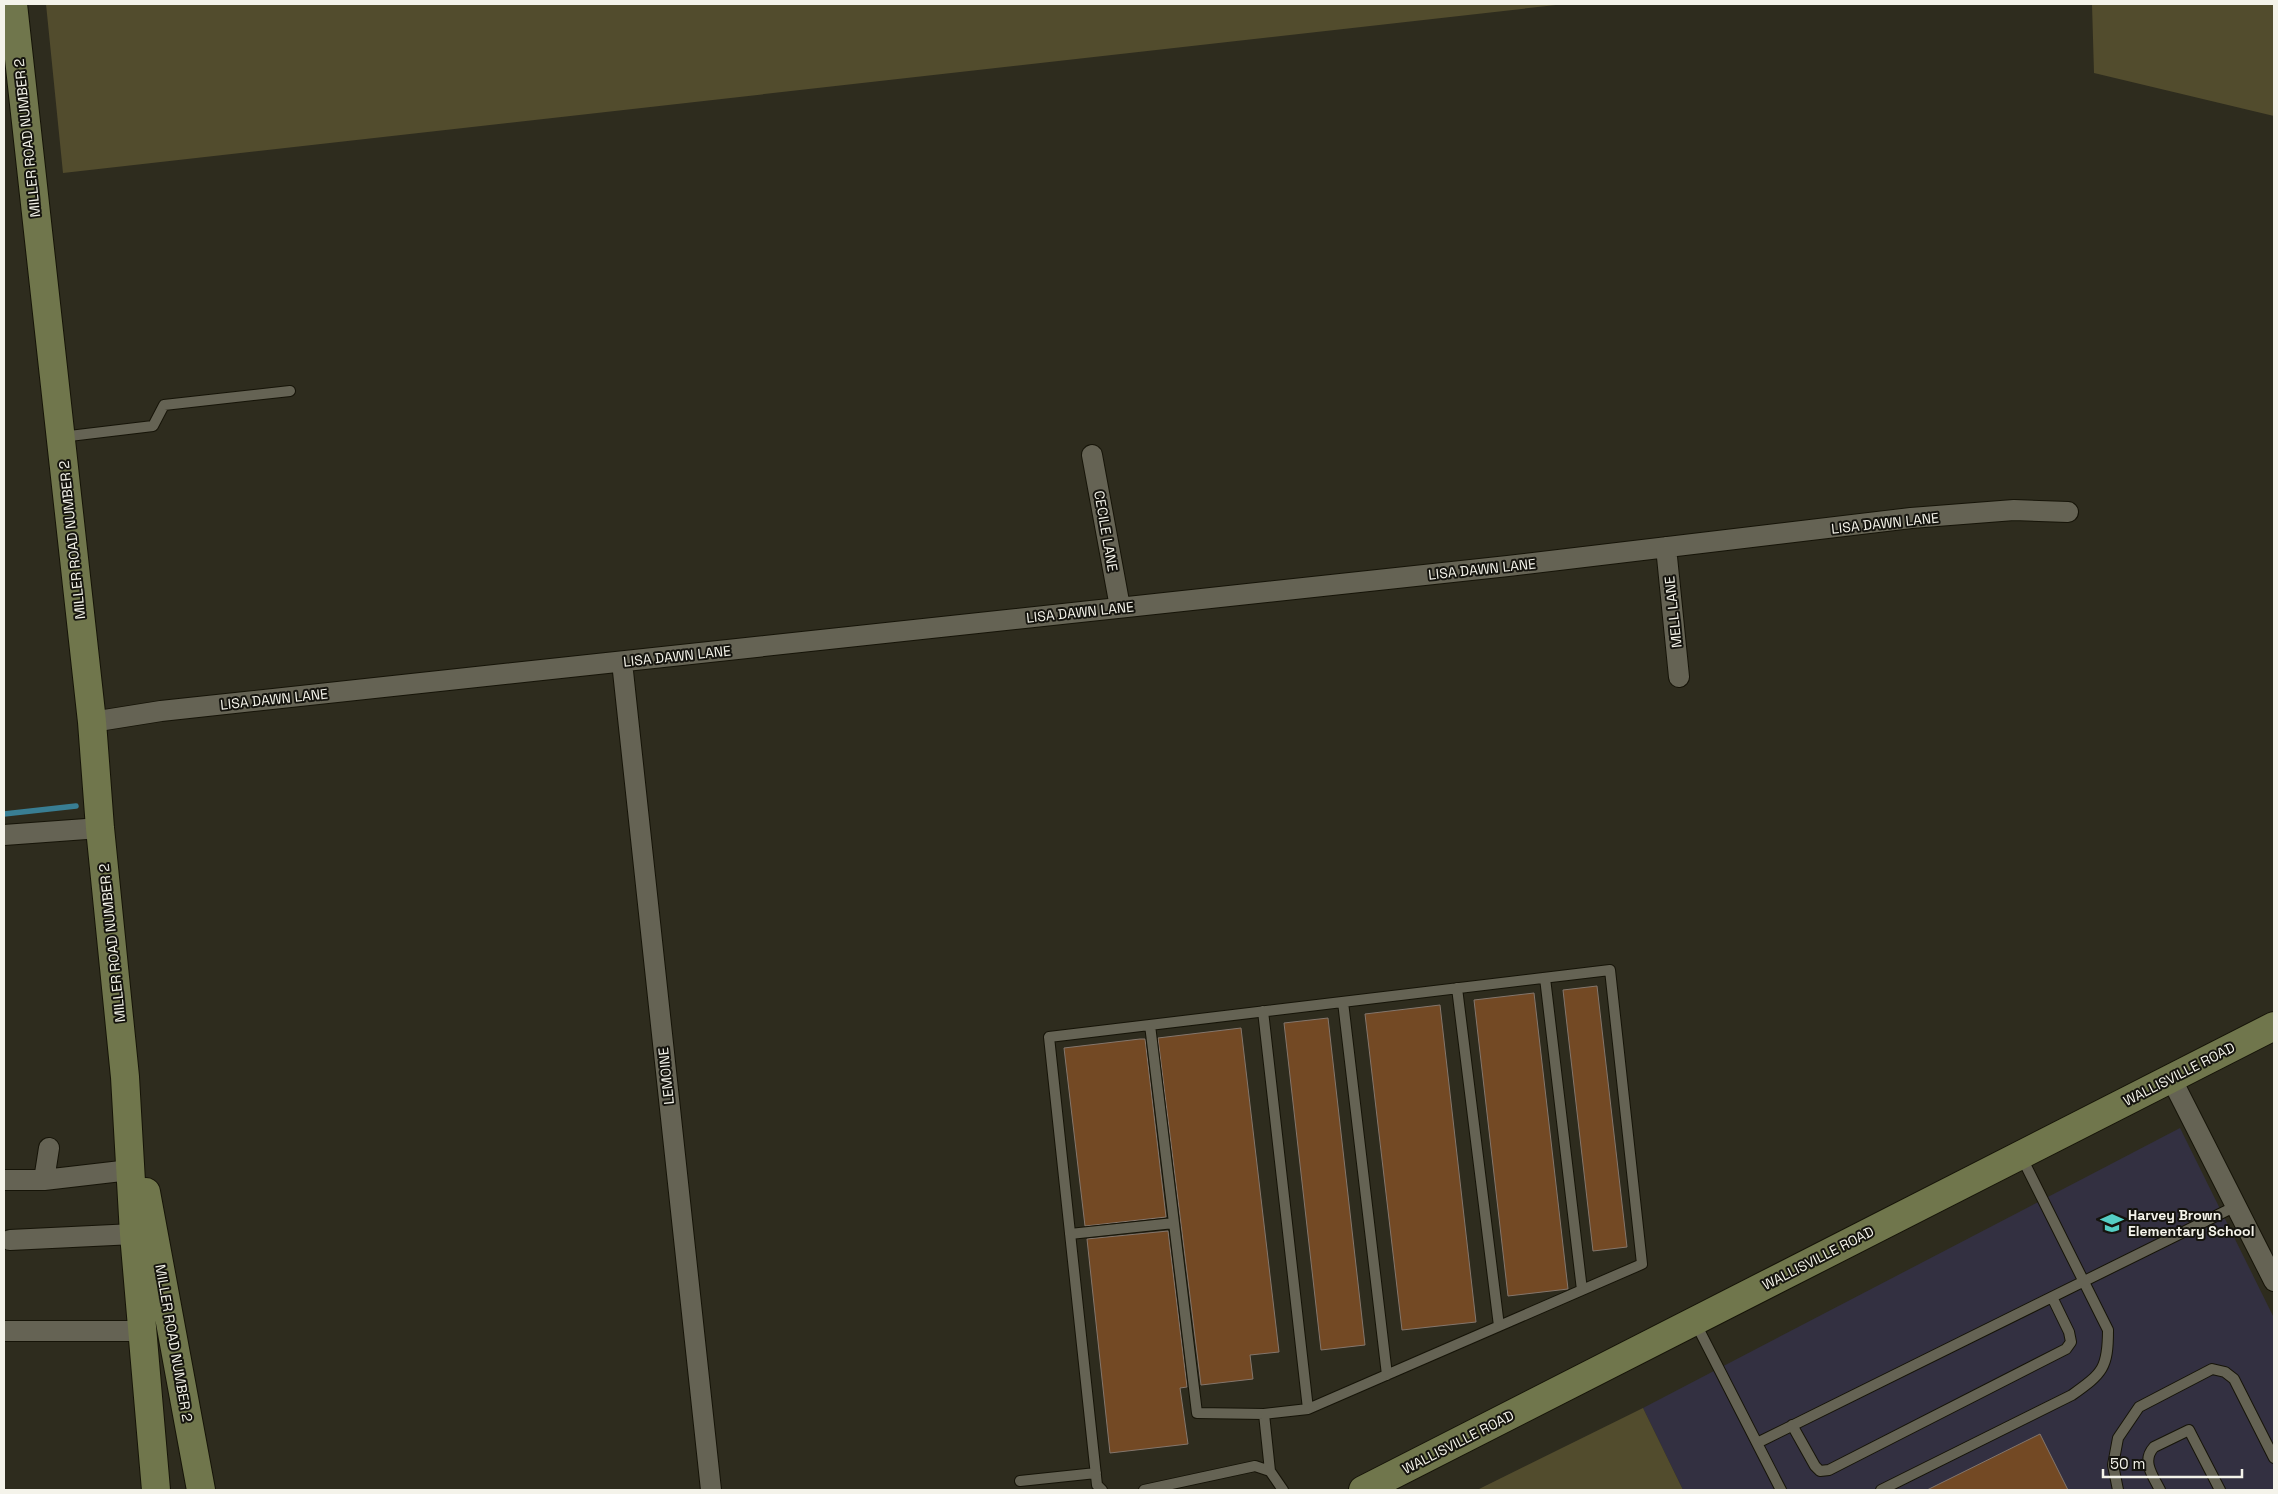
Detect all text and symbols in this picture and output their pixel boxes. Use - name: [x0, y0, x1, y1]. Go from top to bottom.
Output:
- street label: MILLER ROAD NUMBER 2: [10, 58, 44, 218]
- street label: MILLER ROAD NUMBER 2: [55, 460, 89, 620]
- street label: CECILE LANE: [1090, 489, 1122, 573]
- street label: LISA DAWN LANE: [1830, 508, 1940, 538]
- street label: LISA DAWN LANE: [1427, 554, 1537, 584]
- street label: MELL LANE: [1660, 575, 1686, 649]
- street label: LISA DAWN LANE: [1025, 597, 1135, 627]
- street label: LISA DAWN LANE: [622, 641, 732, 671]
- street label: LISA DAWN LANE: [219, 684, 329, 714]
- street label: MILLER ROAD NUMBER 2: [95, 863, 129, 1023]
- street label: WALLISVILLE ROAD: [2120, 1038, 2238, 1110]
- street label: LEMOINE: [654, 1046, 678, 1106]
- place label: Harvey Brown Elementary School: [2128, 1206, 2254, 1240]
- school or university icon: Harvey Brown Elementary School: [2099, 1210, 2125, 1236]
- street label: WALLISVILLE ROAD: [1759, 1222, 1877, 1294]
- street label: MILLER ROAD NUMBER 2: [151, 1263, 197, 1423]
- street label: WALLISVILLE ROAD: [1399, 1406, 1517, 1478]
- scale bar: [2103, 1446, 2242, 1478]
- text: 50 m: [2110, 1454, 2145, 1473]

